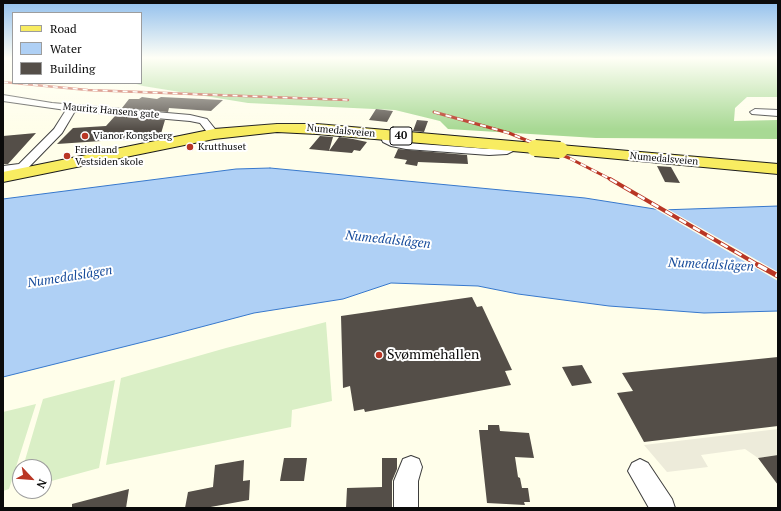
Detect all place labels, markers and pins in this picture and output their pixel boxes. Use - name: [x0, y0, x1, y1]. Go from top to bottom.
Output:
- place label: Vianor Kongsberg: [93, 130, 172, 142]
- marker: Vianor Kongsberg: [80, 131, 90, 141]
- place label: Krutthuset: [198, 141, 246, 153]
- marker: Krutthuset: [185, 142, 195, 152]
- place label: Friedland Vestsiden skole: [75, 144, 143, 168]
- marker: Friedland Vestsiden skole: [62, 151, 72, 161]
- place label: Svømmehallen: [387, 347, 479, 363]
- marker: Svømmehallen: [374, 350, 384, 360]

